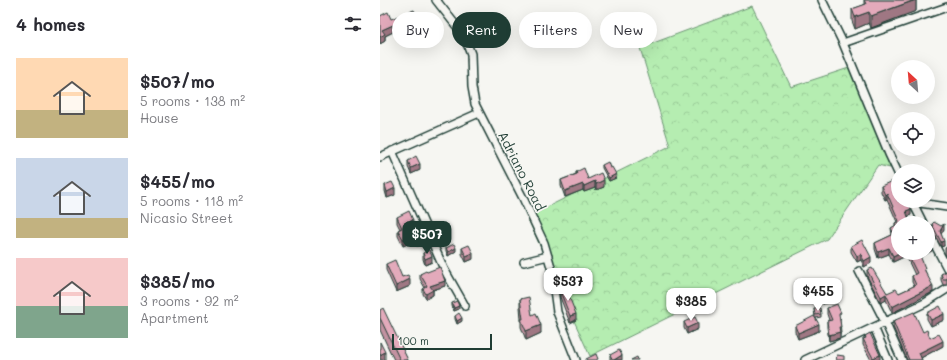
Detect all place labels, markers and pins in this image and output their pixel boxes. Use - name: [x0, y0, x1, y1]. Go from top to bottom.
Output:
- pin: $507: [403, 221, 451, 255]
- pin: $537: [544, 268, 592, 302]
- pin: $455: [794, 278, 842, 312]
- pin: $385: [667, 288, 715, 322]

